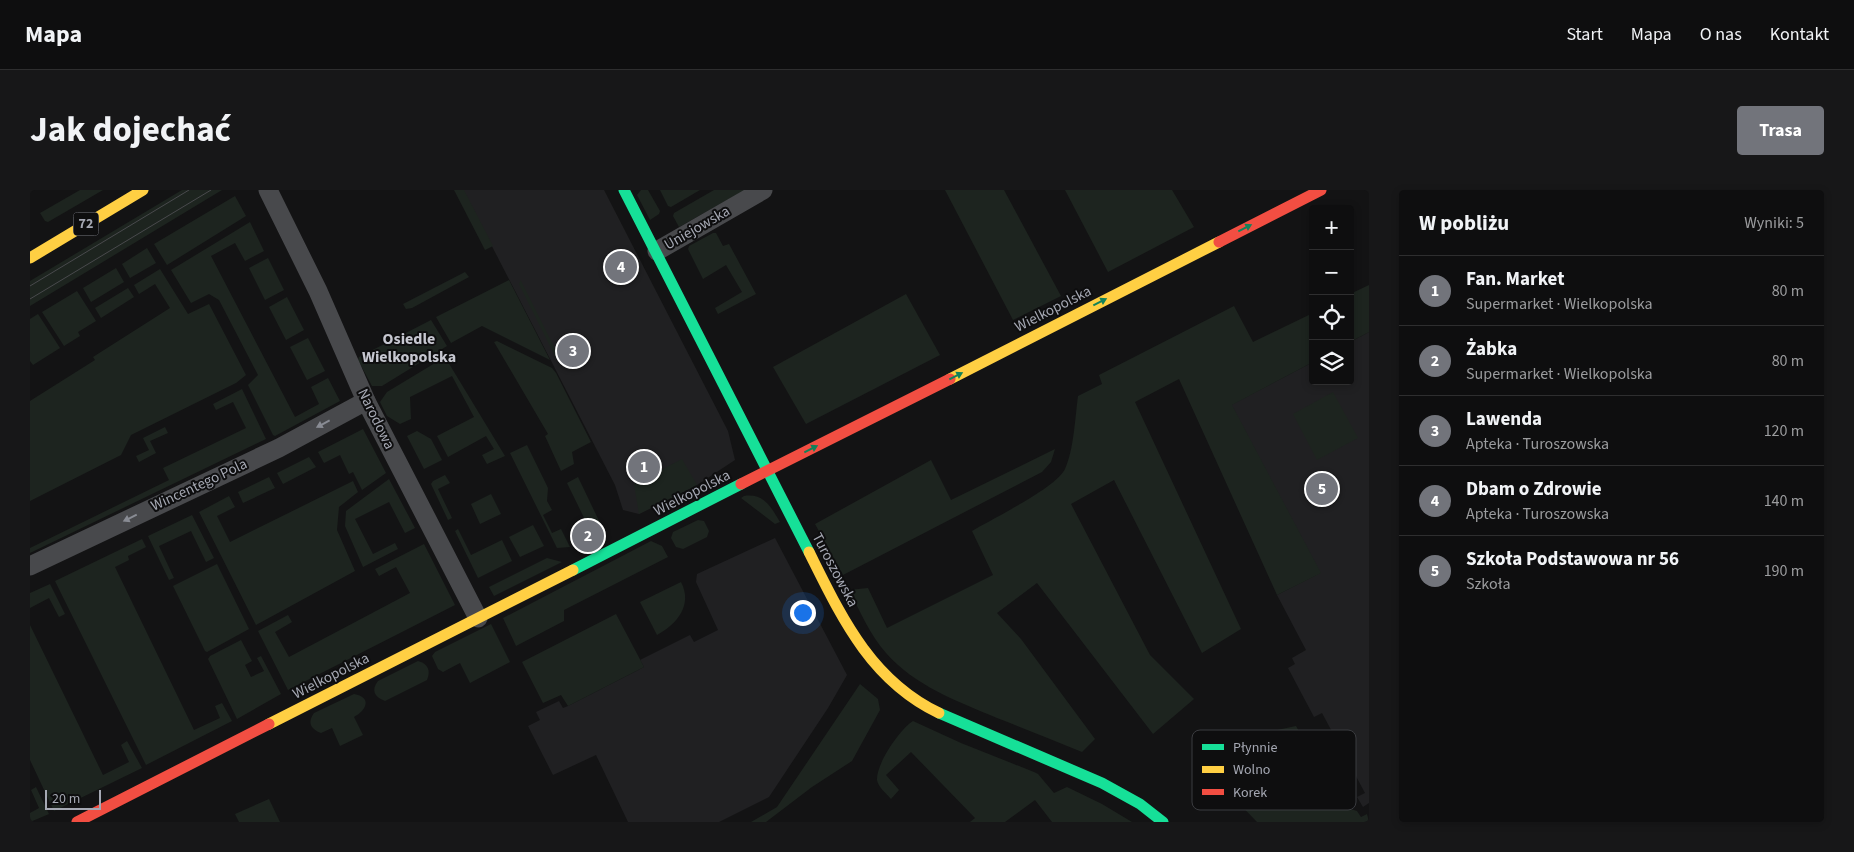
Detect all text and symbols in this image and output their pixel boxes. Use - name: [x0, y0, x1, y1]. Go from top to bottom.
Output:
- text: Mapa: [25, 17, 82, 52]
- text: Start: [1566, 22, 1603, 47]
- text: Mapa: [1631, 22, 1672, 47]
- text: O nas: [1700, 22, 1742, 47]
- text: Kontakt: [1770, 22, 1829, 47]
- text: Jak dojechać: [30, 105, 231, 155]
- button: Trasa: [1737, 106, 1824, 155]
- street label: Uniejowska: [660, 201, 734, 255]
- map controls: [1309, 205, 1354, 385]
- button: +: [1309, 205, 1354, 250]
- text: W pobliżu: [1419, 208, 1509, 238]
- road number: 72: [74, 212, 98, 236]
- text: Wyniki: 5: [1744, 212, 1804, 234]
- one-way arrow: [1238, 224, 1252, 232]
- pin: 4: [605, 248, 637, 286]
- button: −: [1309, 250, 1354, 295]
- text: Fan. Market: [1466, 266, 1564, 293]
- text: 1: [1431, 280, 1439, 302]
- text: 80 m: [1772, 280, 1804, 302]
- street label: Wielkopolska: [1011, 281, 1095, 337]
- text: Supermarket · Wielkopolska: [1466, 293, 1653, 315]
- button: locate: [1309, 295, 1354, 340]
- one-way arrow: [1093, 298, 1108, 306]
- district label: Osiedle Wielkopolska: [362, 328, 456, 368]
- pin: 3: [557, 332, 589, 370]
- text: Żabka: [1466, 336, 1517, 363]
- button: layers: [1309, 340, 1354, 385]
- text: 2: [1431, 350, 1439, 372]
- text: 80 m: [1772, 350, 1804, 372]
- text: Supermarket · Wielkopolska: [1466, 363, 1653, 385]
- one-way arrow: [948, 372, 963, 380]
- street label: Narodowa: [352, 385, 400, 453]
- text: Lawenda: [1466, 406, 1542, 433]
- one-way arrow: [316, 420, 330, 428]
- text: 3: [1431, 420, 1439, 442]
- text: 120 m: [1764, 420, 1804, 442]
- text: Apteka · Turoszowska: [1466, 433, 1609, 455]
- one-way arrow: [803, 445, 818, 454]
- pin: 1: [628, 448, 660, 486]
- street label: Wincentego Pola: [147, 453, 251, 517]
- street label: Wielkopolska: [650, 465, 734, 521]
- pin: 5: [1306, 470, 1338, 508]
- text: Dbam o Zdrowie: [1466, 476, 1602, 503]
- text: 4: [1431, 490, 1439, 512]
- text: 140 m: [1764, 490, 1804, 512]
- text: Apteka · Turoszowska: [1466, 503, 1609, 525]
- one-way arrow: [123, 514, 137, 522]
- pin: 2: [572, 517, 604, 555]
- street label: Turoszowska: [807, 529, 863, 611]
- text: Szkoła Podstawowa nr 56: [1466, 546, 1679, 573]
- text: 5: [1431, 560, 1439, 582]
- text: 190 m: [1764, 560, 1804, 582]
- text: Szkoła: [1466, 573, 1510, 595]
- your location: [790, 600, 816, 626]
- street label: Wielkopolska: [289, 648, 373, 704]
- legend: [1192, 730, 1356, 810]
- text: Płynnie: [1233, 738, 1277, 758]
- text: Wolno: [1233, 760, 1270, 780]
- text: Korek: [1233, 783, 1267, 803]
- scale bar: [45, 787, 101, 810]
- text: 20 m: [52, 789, 80, 809]

